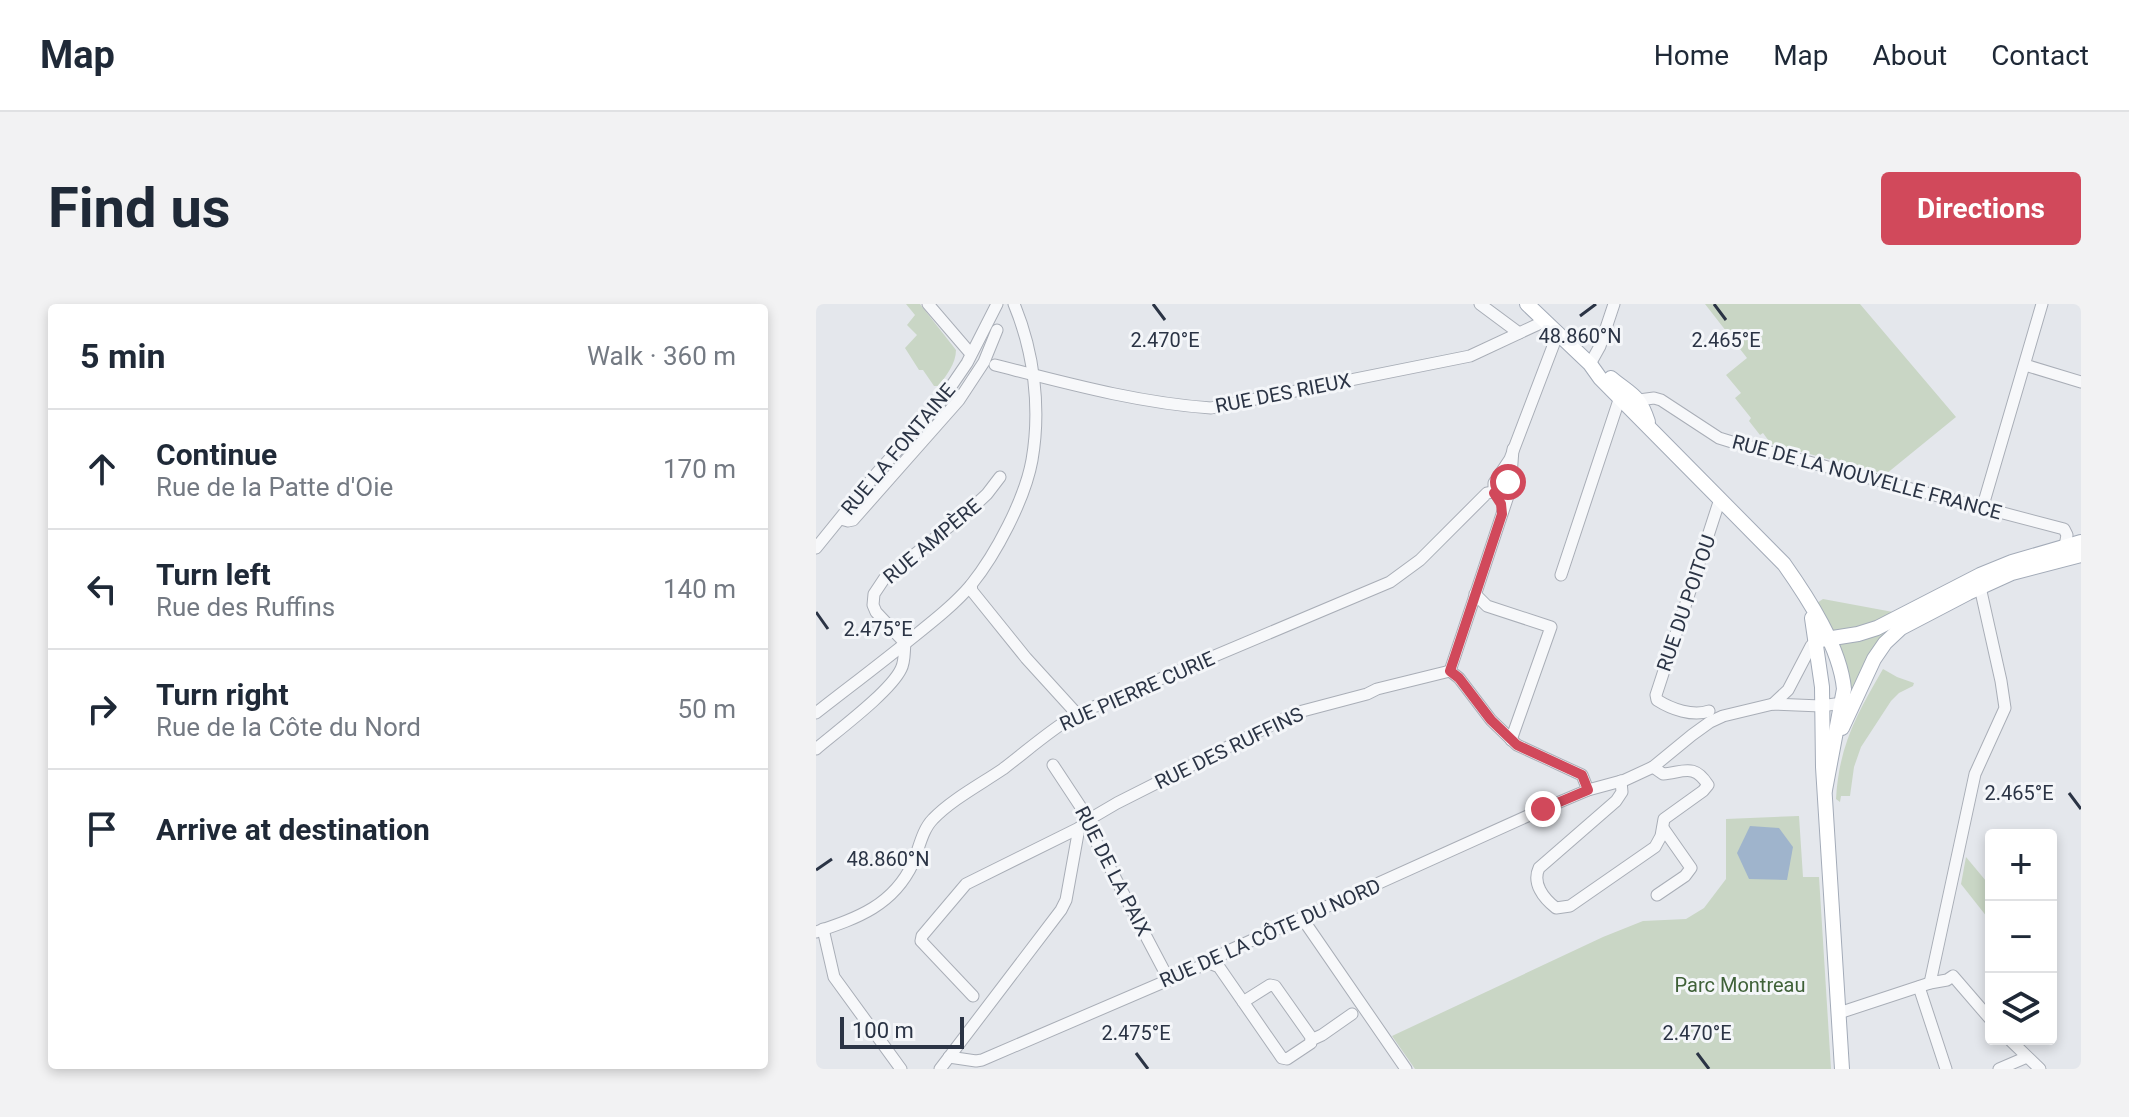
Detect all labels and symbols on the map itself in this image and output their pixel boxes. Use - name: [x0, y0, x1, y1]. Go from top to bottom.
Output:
- text: 48.860°N: [1538, 324, 1622, 348]
- text: 2.470°E: [1130, 328, 1200, 352]
- text: 2.465°E: [1691, 328, 1761, 352]
- street label: RUE DES RIEUX: [1213, 368, 1353, 418]
- street label: RUE LA FONTAINE: [836, 378, 960, 520]
- street label: RUE DE LA NOUVELLE FRANCE: [1730, 429, 2004, 525]
- route start: [1490, 464, 1526, 500]
- street label: RUE AMPÈRE: [878, 493, 986, 589]
- street label: RUE DU POITOU: [1651, 532, 1721, 674]
- text: 2.475°E: [843, 617, 913, 641]
- street label: RUE PIERRE CURIE: [1056, 646, 1218, 736]
- street label: RUE DES RUFFINS: [1151, 702, 1307, 794]
- text: 2.465°E: [1984, 781, 2054, 805]
- route end: [1525, 791, 1561, 827]
- street label: RUE DE LA PAIX: [1070, 802, 1156, 940]
- text: 48.860°N: [846, 847, 930, 871]
- street label: RUE DE LA CÔTE DU NORD: [1156, 873, 1384, 993]
- park label: Parc Montreau: [1675, 973, 1805, 997]
- scale bar: [840, 1013, 964, 1049]
- text: 2.475°E: [1101, 1021, 1171, 1045]
- text: 2.470°E: [1662, 1021, 1732, 1045]

